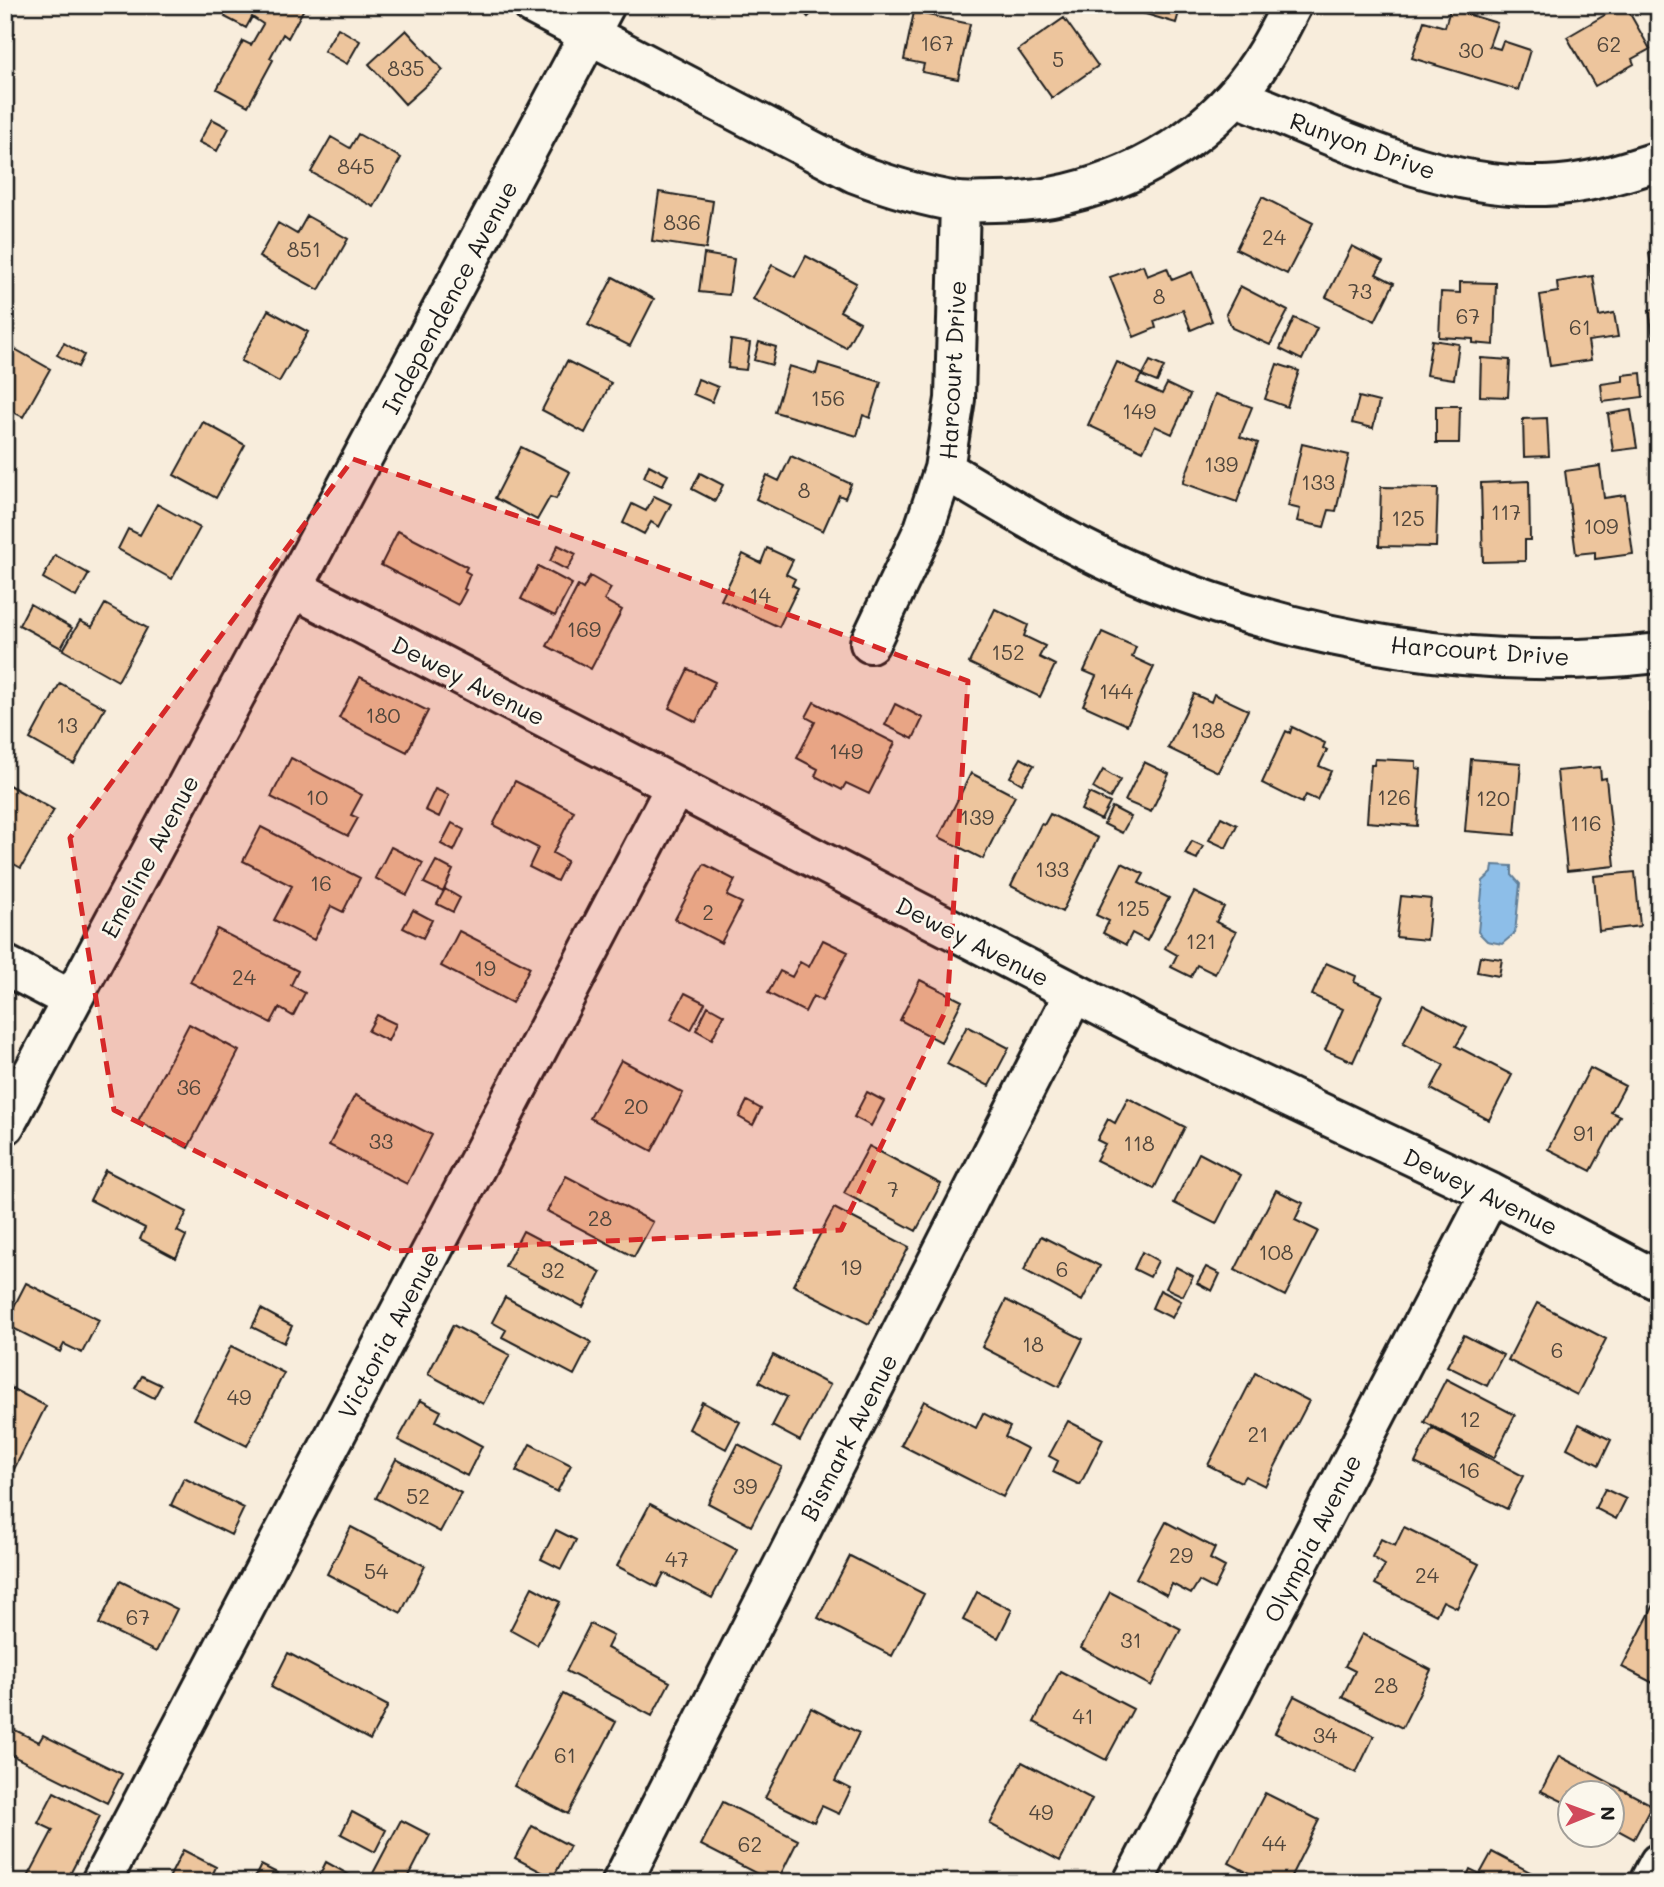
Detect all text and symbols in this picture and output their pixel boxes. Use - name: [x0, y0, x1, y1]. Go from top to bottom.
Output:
- house number: 167: [920, 29, 954, 56]
- house number: 62: [1597, 30, 1621, 57]
- house number: 30: [1458, 36, 1484, 63]
- house number: 5: [1052, 45, 1064, 72]
- house number: 835: [387, 54, 425, 81]
- street label: Runyon Drive: [1286, 104, 1440, 186]
- house number: 845: [337, 152, 375, 179]
- street label: Independence Avenue: [374, 175, 524, 419]
- house number: 836: [663, 208, 701, 235]
- house number: 24: [1262, 223, 1287, 250]
- house number: 851: [287, 235, 321, 262]
- house number: 73: [1348, 277, 1372, 304]
- street label: Harcourt Drive: [932, 280, 972, 460]
- house number: 8: [1153, 282, 1165, 309]
- house number: 67: [1456, 302, 1480, 329]
- house number: 61: [1569, 313, 1591, 340]
- house number: 156: [811, 384, 845, 411]
- house number: 149: [1122, 397, 1156, 424]
- house number: 139: [1204, 450, 1238, 477]
- house number: 133: [1301, 468, 1335, 495]
- house number: 8: [798, 476, 810, 503]
- house number: 117: [1491, 498, 1521, 525]
- house number: 125: [1391, 504, 1425, 531]
- house number: 109: [1584, 512, 1618, 539]
- house number: 14: [749, 581, 772, 608]
- house number: 169: [567, 615, 601, 642]
- street label: Dewey Avenue: [387, 628, 551, 732]
- street label: Harcourt Drive: [1389, 628, 1571, 672]
- house number: 152: [991, 638, 1025, 665]
- house number: 144: [1099, 677, 1134, 704]
- house number: 180: [365, 701, 401, 728]
- house number: 13: [56, 711, 78, 738]
- house number: 138: [1191, 716, 1225, 743]
- house number: 149: [829, 737, 863, 764]
- street label: Emeline Avenue: [93, 769, 205, 943]
- house number: 10: [306, 783, 328, 810]
- house number: 126: [1377, 783, 1411, 810]
- house number: 120: [1476, 784, 1510, 811]
- house number: 139: [960, 803, 994, 830]
- house number: 116: [1570, 809, 1602, 836]
- house number: 133: [1035, 855, 1069, 882]
- house number: 16: [310, 869, 332, 896]
- street label: Dewey Avenue: [891, 889, 1055, 993]
- house number: 125: [1116, 894, 1150, 921]
- house number: 2: [702, 898, 714, 925]
- house number: 121: [1186, 927, 1216, 954]
- house number: 19: [474, 954, 496, 981]
- house number: 24: [232, 963, 257, 990]
- house number: 36: [177, 1073, 202, 1100]
- house number: 20: [624, 1092, 648, 1119]
- house number: 91: [1573, 1119, 1595, 1146]
- house number: 33: [369, 1127, 393, 1154]
- house number: 118: [1123, 1129, 1155, 1156]
- street label: Dewey Avenue: [1399, 1140, 1563, 1242]
- house number: 7: [887, 1175, 899, 1202]
- house number: 28: [588, 1204, 612, 1231]
- house number: 108: [1258, 1238, 1294, 1265]
- street label: Victoria Avenue: [330, 1244, 446, 1424]
- house number: 19: [840, 1253, 862, 1280]
- house number: 6: [1056, 1255, 1068, 1282]
- house number: 32: [541, 1256, 565, 1283]
- house number: 18: [1022, 1330, 1044, 1357]
- house number: 6: [1551, 1336, 1563, 1363]
- street label: Bismark Avenue: [793, 1348, 903, 1526]
- house number: 49: [227, 1383, 251, 1410]
- house number: 12: [1459, 1405, 1481, 1432]
- house number: 21: [1247, 1420, 1269, 1447]
- street label: Olympia Avenue: [1256, 1449, 1368, 1627]
- house number: 16: [1458, 1456, 1480, 1483]
- house number: 39: [733, 1472, 757, 1499]
- house number: 52: [406, 1482, 430, 1509]
- house number: 29: [1169, 1541, 1193, 1568]
- house number: 47: [665, 1545, 689, 1572]
- house number: 54: [364, 1557, 389, 1584]
- house number: 24: [1415, 1561, 1440, 1588]
- house number: 67: [126, 1603, 150, 1630]
- house number: 31: [1120, 1626, 1142, 1653]
- house number: 28: [1374, 1671, 1398, 1698]
- house number: 41: [1072, 1702, 1094, 1729]
- house number: 34: [1313, 1721, 1338, 1748]
- house number: 61: [554, 1741, 576, 1768]
- north arrow: [1556, 1778, 1626, 1848]
- house number: 49: [1029, 1798, 1053, 1825]
- text: N: [1596, 1806, 1621, 1821]
- house number: 44: [1262, 1829, 1287, 1856]
- house number: 62: [738, 1830, 762, 1857]

